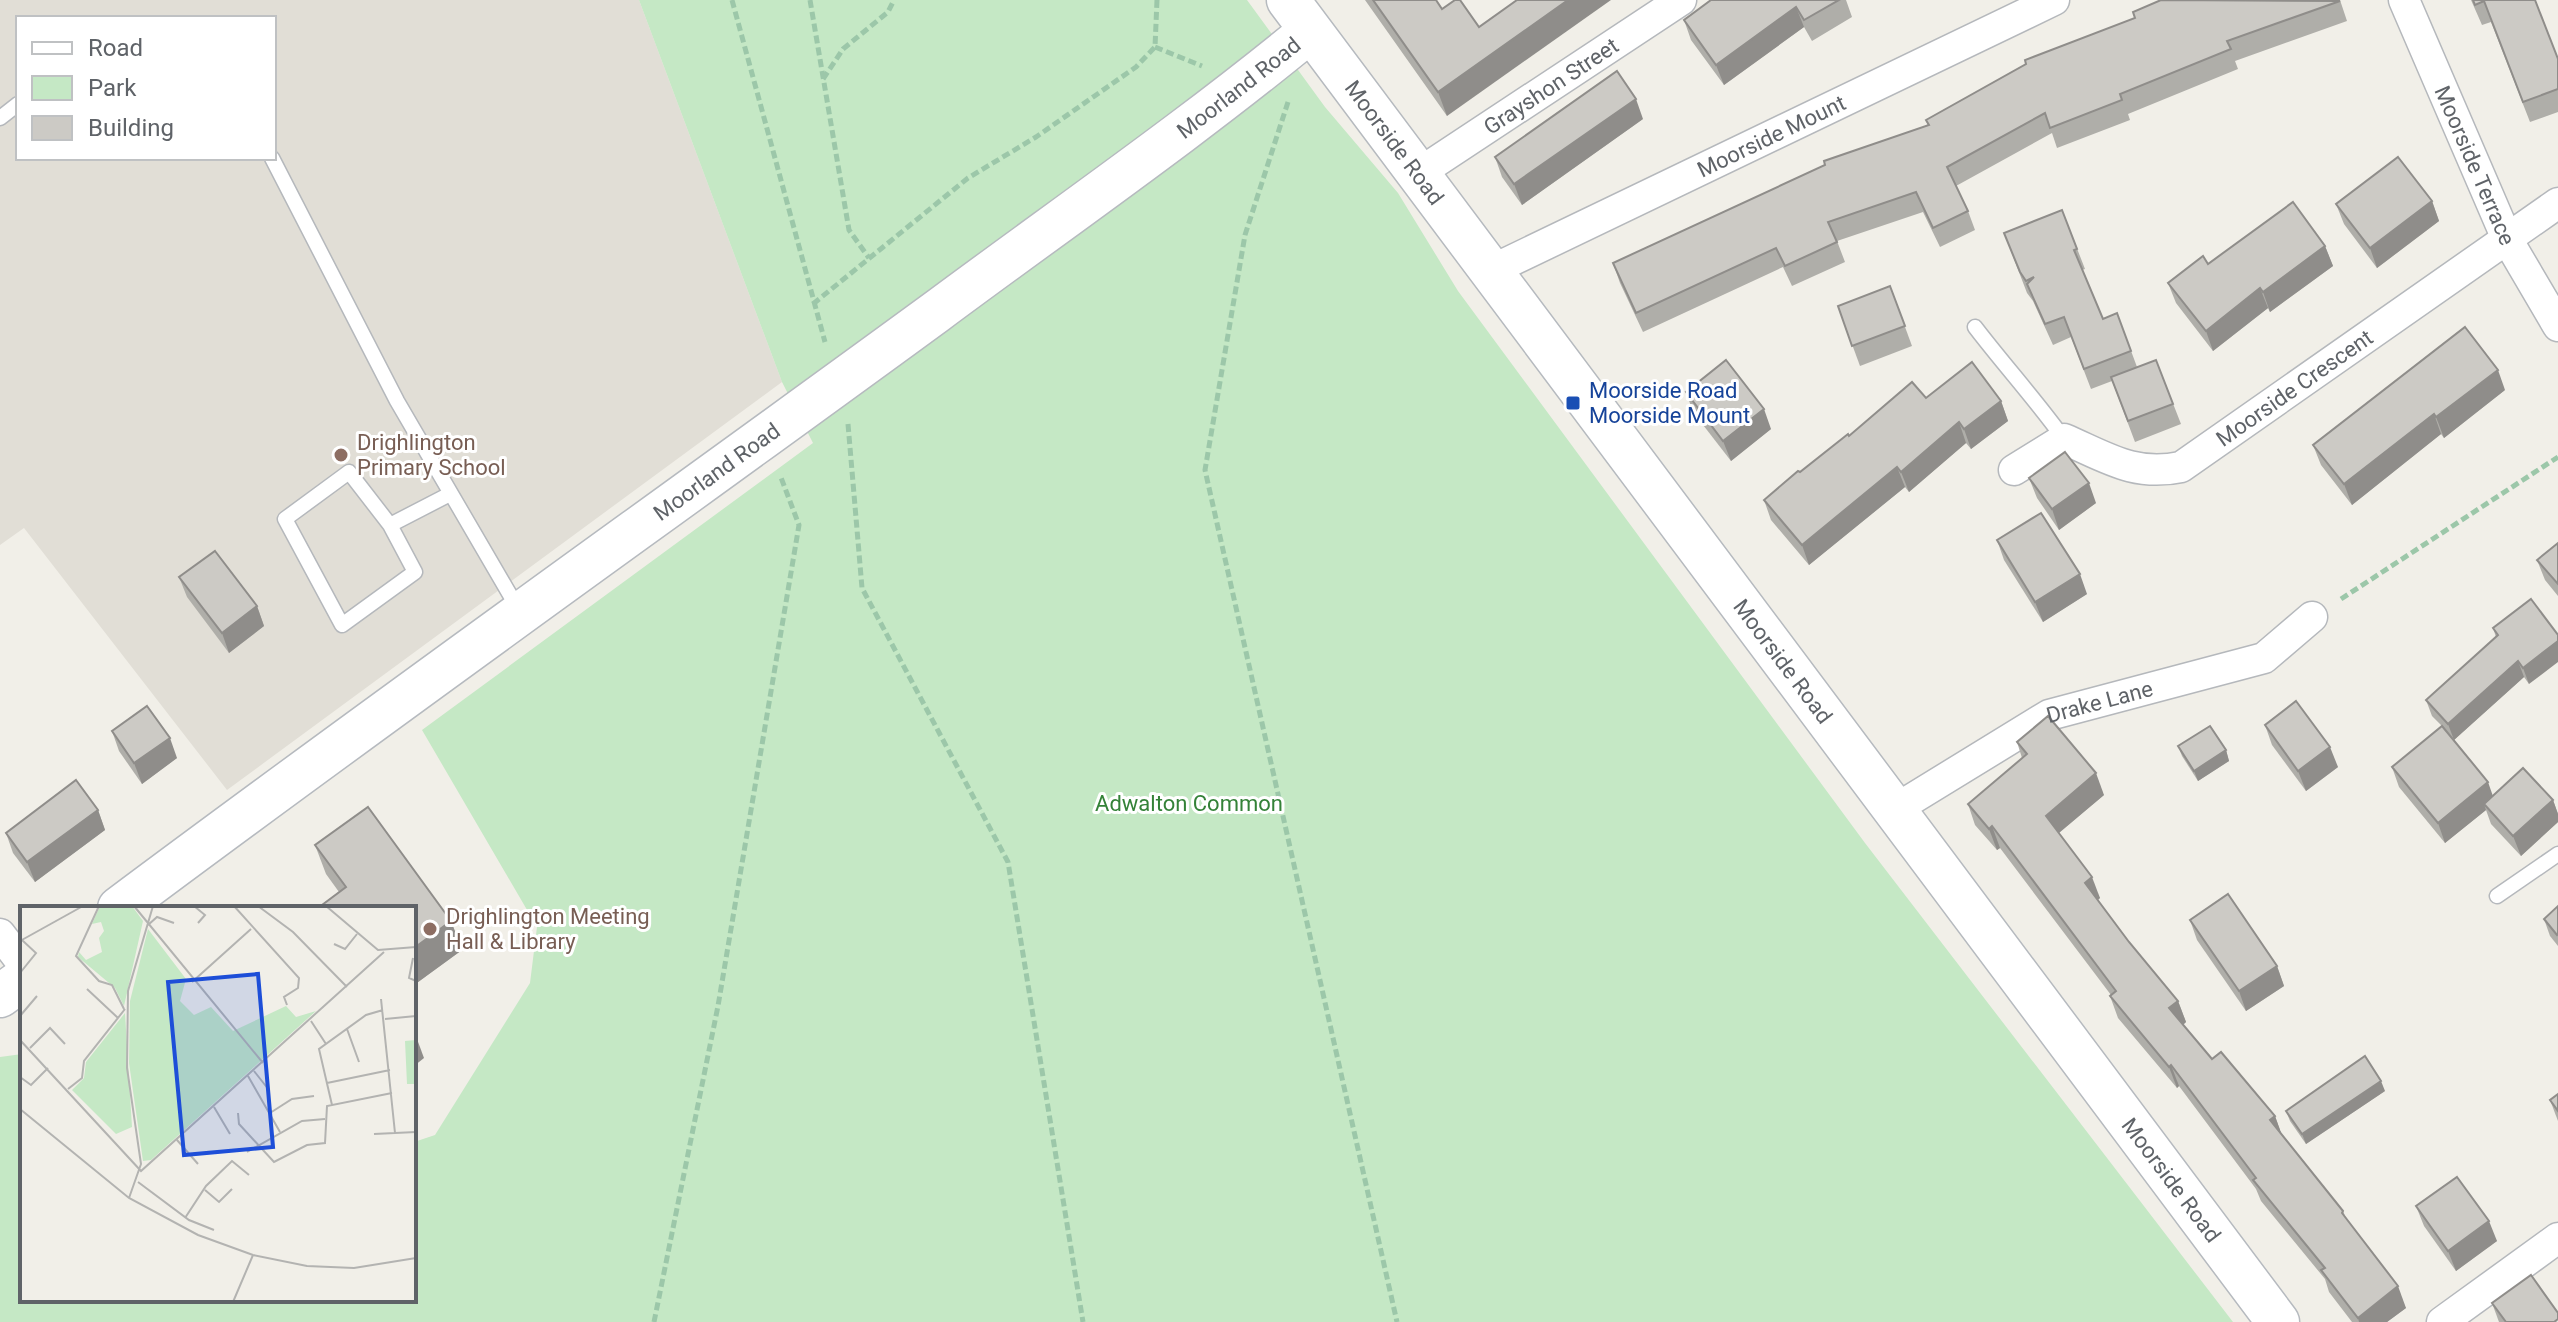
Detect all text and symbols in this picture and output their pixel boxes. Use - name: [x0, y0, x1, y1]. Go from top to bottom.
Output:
- legend: [16, 16, 276, 160]
- street label: Moorland Road: [1172, 32, 1305, 143]
- street label: Grayshon Street: [1479, 33, 1623, 139]
- text: Road: [88, 34, 143, 62]
- text: Park: [88, 74, 137, 102]
- street label: Moorside Road: [1340, 76, 1449, 209]
- street label: Moorside Terrace: [2430, 82, 2521, 249]
- street label: Moorside Mount: [1693, 90, 1849, 182]
- text: Building: [88, 114, 174, 142]
- street label: Moorside Crescent: [2211, 324, 2377, 451]
- place label: Moorside Road Moorside Mount: [1589, 378, 1750, 428]
- marker: Moorside Road Moorside Mount: [1564, 394, 1582, 412]
- street label: Moorland Road: [649, 418, 785, 526]
- place label: Drighlington Primary School: [357, 430, 506, 480]
- marker: Drighlington Primary School: [332, 446, 350, 464]
- street label: Moorside Road: [1729, 594, 1838, 728]
- street label: Drake Lane: [2043, 676, 2155, 728]
- park label: Adwalton Common: [1095, 791, 1283, 816]
- place label: Drighlington Meeting Hall & Library: [446, 904, 650, 954]
- inset map: [20, 906, 416, 1302]
- marker: Drighlington Meeting Hall & Library: [421, 920, 439, 938]
- street label: Moorside Road: [2117, 1113, 2226, 1247]

